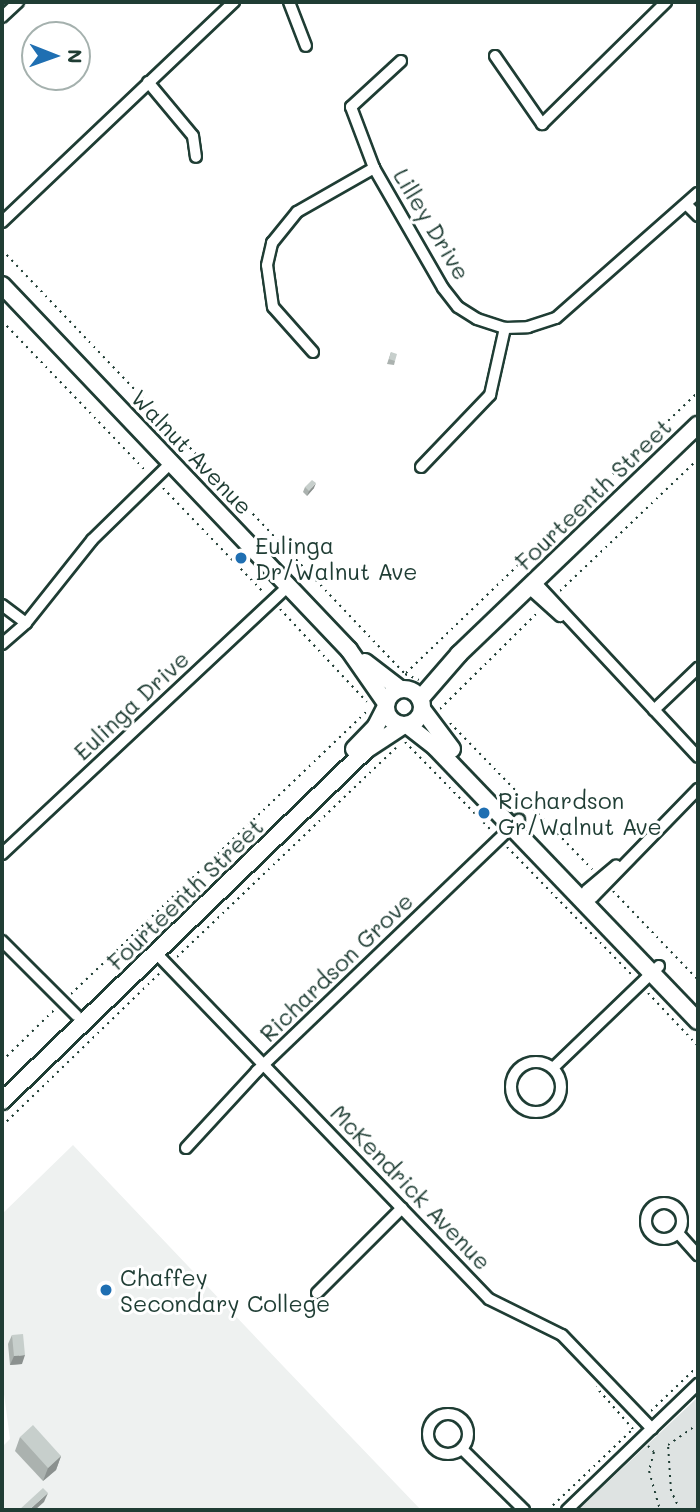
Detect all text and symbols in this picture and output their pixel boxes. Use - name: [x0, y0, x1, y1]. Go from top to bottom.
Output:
- north arrow: [21, 21, 91, 91]
- text: N: [63, 49, 88, 64]
- street label: Lilley Drive: [388, 163, 476, 285]
- street label: Walnut Avenue: [126, 384, 258, 520]
- street label: Fourteenth Street: [509, 413, 677, 575]
- place label: Eulinga Dr/Walnut Ave: [255, 531, 418, 585]
- marker: Eulinga Dr/Walnut Ave: [233, 550, 249, 566]
- street label: Eulinga Drive: [68, 645, 194, 765]
- place label: Richardson Gr/Walnut Ave: [498, 786, 662, 840]
- marker: Richardson Gr/Walnut Ave: [476, 805, 492, 821]
- street label: Fourteenth Street: [101, 813, 269, 975]
- street label: Richardson Grove: [254, 887, 418, 1047]
- street label: McKendrick Avenue: [325, 1099, 497, 1275]
- place label: Chaffey Secondary College: [120, 1263, 330, 1317]
- marker: Chaffey Secondary College: [98, 1282, 114, 1298]

